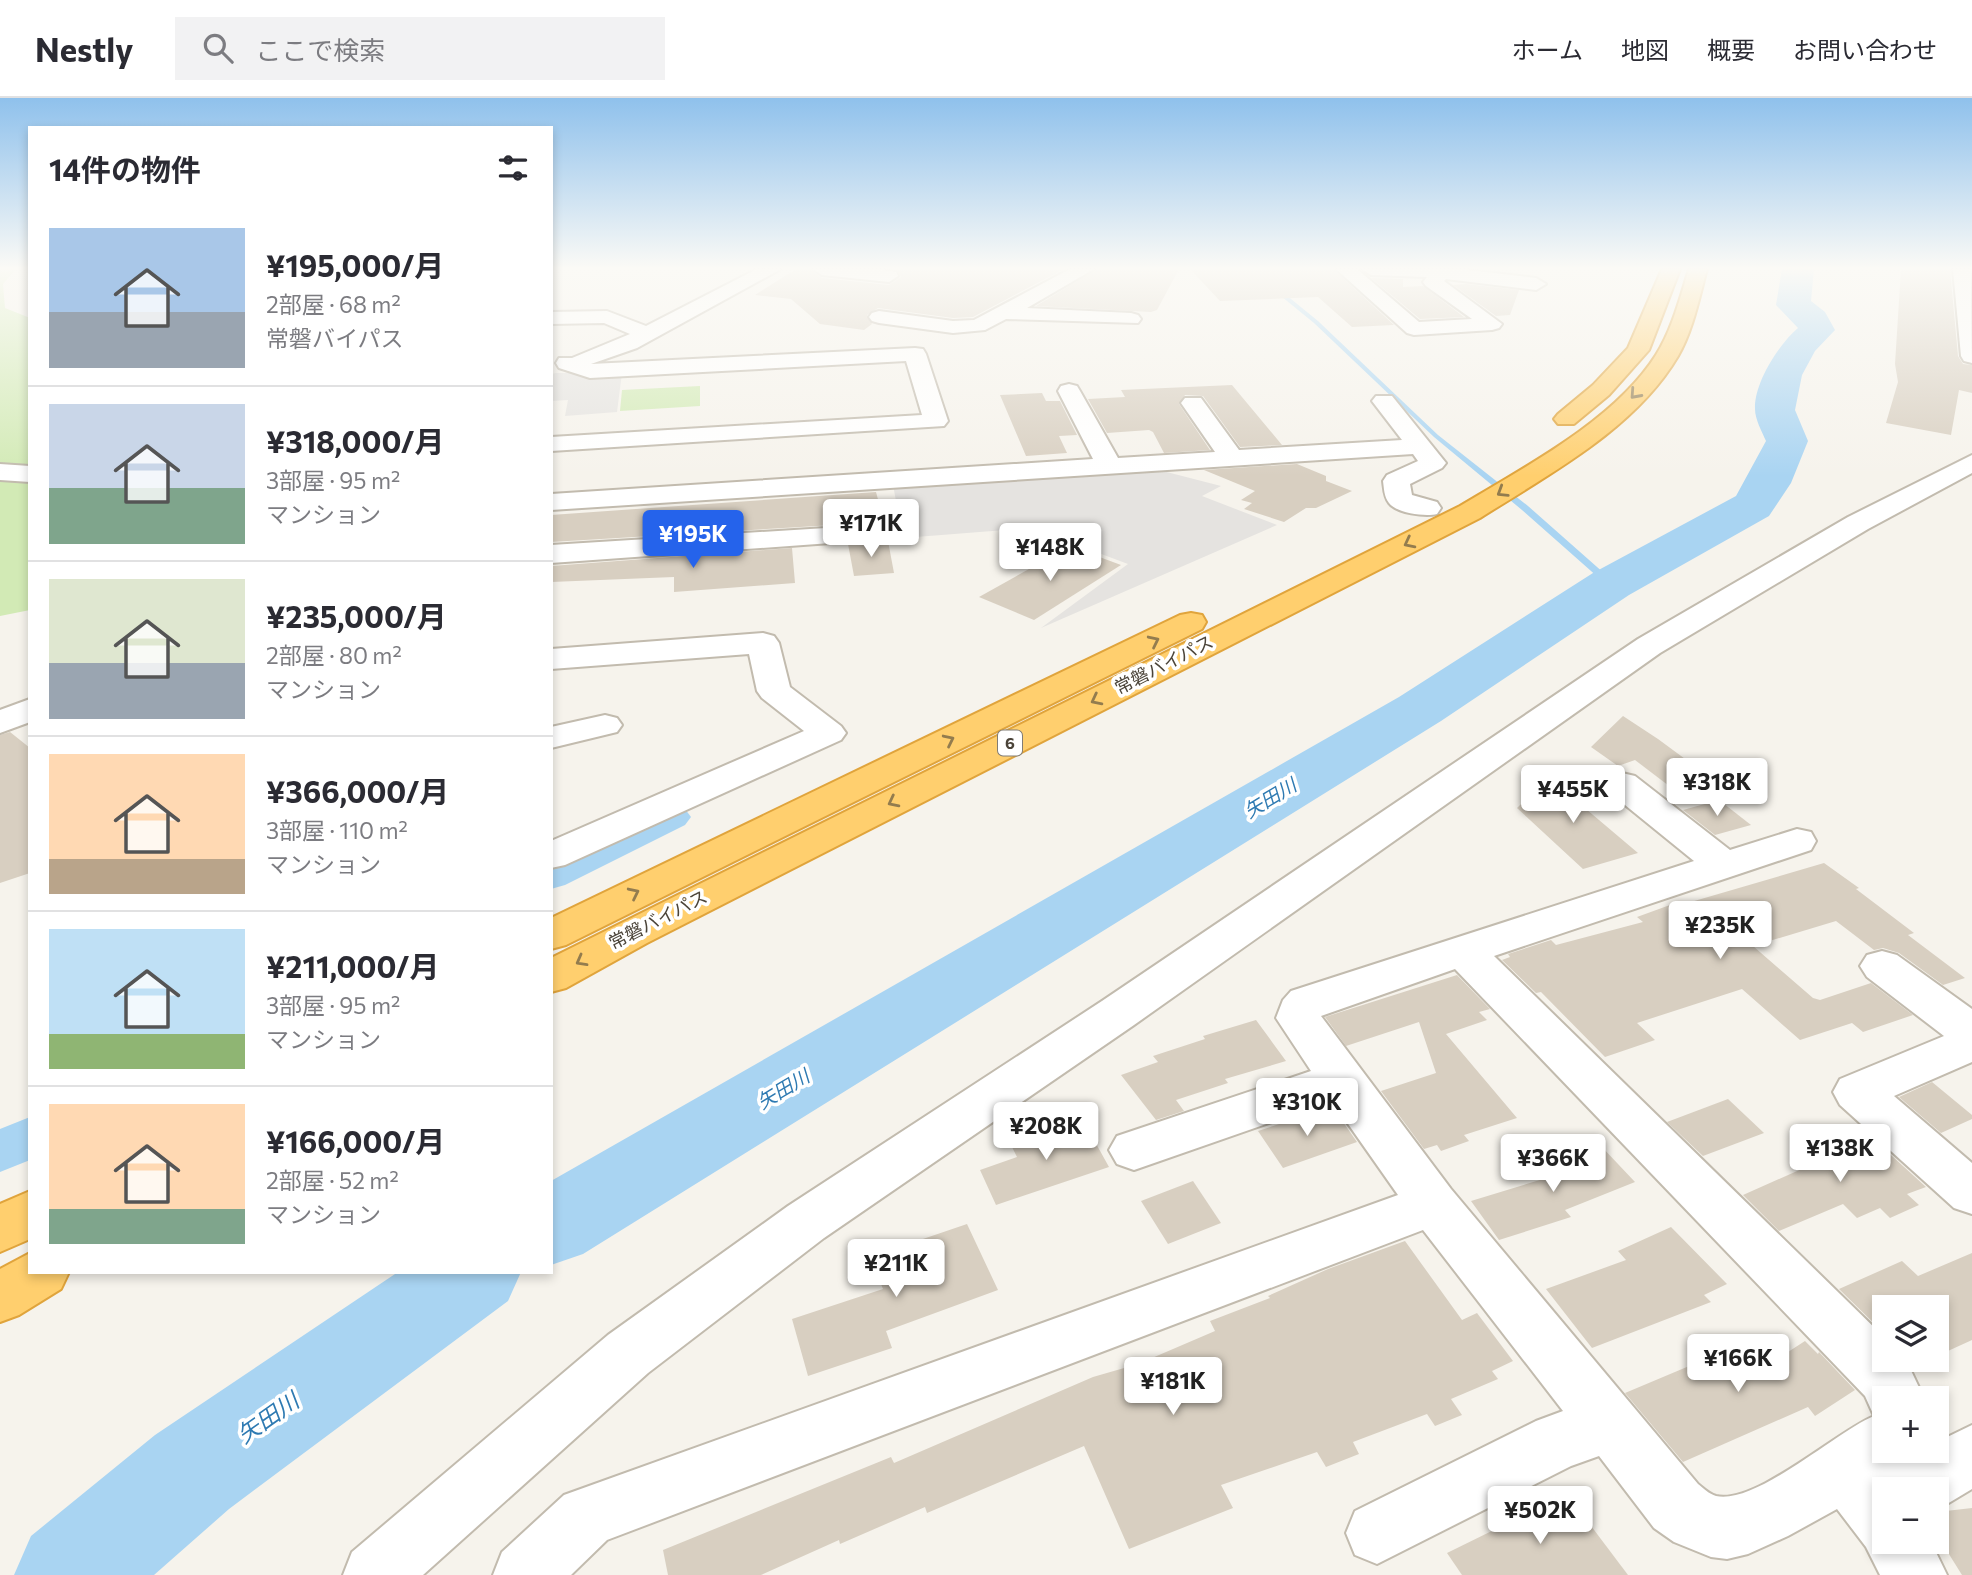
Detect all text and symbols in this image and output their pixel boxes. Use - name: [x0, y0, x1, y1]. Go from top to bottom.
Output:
- search box: [175, 17, 665, 80]
- text: Nestly: [35, 28, 133, 69]
- icon: search: [199, 29, 237, 67]
- text: ここで検索: [255, 34, 385, 65]
- text: ホーム: [1512, 35, 1583, 64]
- text: 地図: [1621, 35, 1669, 64]
- text: 概要: [1707, 35, 1755, 64]
- text: お問い合わせ: [1793, 35, 1937, 64]
- icon: filters: [494, 149, 532, 187]
- text: 14件の物件: [49, 150, 201, 187]
- text: ¥195,000/月: [266, 246, 444, 283]
- icon: home: [105, 256, 189, 340]
- text: 2部屋 · 68 m²: [266, 290, 401, 318]
- text: 常磐バイパス: [266, 324, 404, 352]
- one-way arrow: [1631, 386, 1643, 399]
- text: ¥318,000/月: [266, 422, 444, 459]
- icon: home: [105, 432, 189, 516]
- text: 3部屋 · 95 m²: [266, 466, 400, 494]
- one-way arrow: [1497, 483, 1510, 496]
- text: マンション: [266, 500, 381, 528]
- pin: ¥171K: [822, 500, 920, 559]
- text: ¥171K: [839, 508, 903, 536]
- pin: ¥195K: [644, 510, 742, 570]
- text: ¥195K: [659, 519, 727, 547]
- pin: ¥148K: [1001, 524, 1099, 583]
- text: ¥148K: [1015, 532, 1085, 560]
- one-way arrow: [1404, 534, 1416, 548]
- text: ¥235,000/月: [266, 597, 447, 634]
- icon: home: [105, 607, 189, 691]
- street label: 常磐バイパス: [1111, 630, 1216, 698]
- one-way arrow: [1147, 635, 1159, 649]
- text: 2部屋 · 80 m²: [266, 641, 402, 669]
- text: マンション: [266, 675, 381, 703]
- one-way arrow: [1091, 691, 1103, 705]
- road number: 6: [998, 730, 1022, 756]
- one-way arrow: [942, 734, 954, 748]
- pin: ¥318K: [1668, 758, 1766, 818]
- pin: ¥455K: [1524, 766, 1622, 825]
- text: ¥318K: [1683, 767, 1751, 795]
- text: ¥366,000/月: [266, 772, 449, 809]
- water label: 矢田川: [1239, 772, 1302, 822]
- text: ¥455K: [1537, 774, 1609, 802]
- icon: home: [105, 782, 189, 866]
- one-way arrow: [887, 793, 900, 807]
- text: 3部屋 · 110 m²: [266, 816, 408, 844]
- text: マンション: [266, 850, 381, 878]
- street label: 常磐バイパス: [605, 885, 710, 953]
- one-way arrow: [627, 887, 639, 901]
- pin: ¥235K: [1671, 902, 1769, 961]
- text: ¥235K: [1685, 910, 1755, 938]
- text: ¥211,000/月: [266, 947, 439, 984]
- one-way arrow: [575, 952, 588, 966]
- icon: home: [105, 957, 189, 1041]
- text: 3部屋 · 95 m²: [266, 991, 400, 1019]
- text: マンション: [266, 1025, 381, 1053]
- water label: 矢田川: [752, 1063, 815, 1113]
- pin: ¥310K: [1258, 1079, 1356, 1138]
- text: ¥310K: [1272, 1087, 1342, 1115]
- pin: ¥208K: [997, 1102, 1095, 1162]
- text: ¥208K: [1009, 1111, 1083, 1139]
- text: ¥166,000/月: [266, 1122, 445, 1159]
- pin: ¥138K: [1791, 1124, 1889, 1184]
- icon: home: [105, 1132, 189, 1216]
- text: ¥138K: [1806, 1133, 1874, 1161]
- pin: ¥366K: [1504, 1134, 1602, 1194]
- text: ¥366K: [1517, 1143, 1589, 1171]
- text: 2部屋 · 52 m²: [266, 1166, 399, 1194]
- text: マンション: [266, 1200, 381, 1228]
- pin: ¥211K: [847, 1240, 945, 1299]
- text: ¥211K: [864, 1248, 928, 1276]
- map controls: [1872, 1295, 1949, 1554]
- button: layers: [1872, 1295, 1949, 1372]
- pin: ¥166K: [1689, 1334, 1787, 1394]
- text: ¥166K: [1703, 1343, 1773, 1371]
- pin: ¥181K: [1124, 1358, 1222, 1417]
- text: ¥181K: [1140, 1366, 1206, 1394]
- water label: 矢田川: [231, 1384, 306, 1448]
- button: +: [1872, 1386, 1949, 1463]
- button: −: [1872, 1477, 1949, 1554]
- pin: ¥502K: [1491, 1486, 1589, 1546]
- text: ¥502K: [1504, 1495, 1576, 1523]

